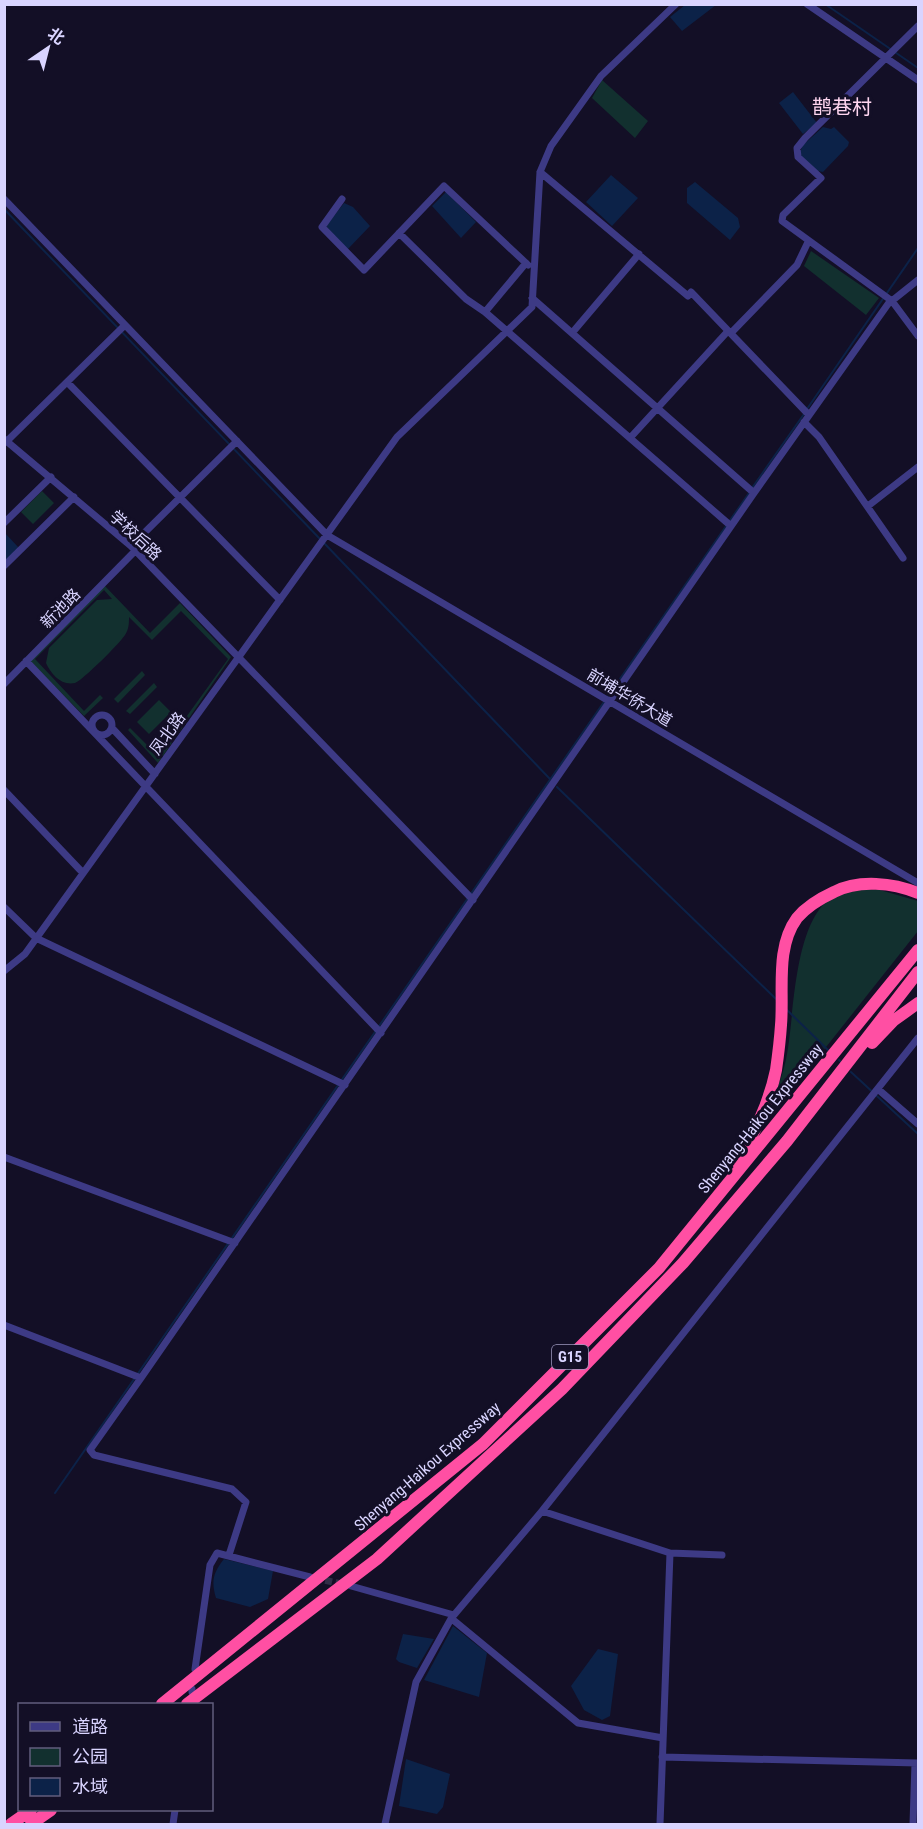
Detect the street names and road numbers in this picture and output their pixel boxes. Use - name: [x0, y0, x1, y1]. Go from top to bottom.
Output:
- street label: 学校后路: [106, 507, 166, 564]
- street label: 新池路: [37, 585, 84, 632]
- street label: 前埔华侨大道: [584, 665, 676, 730]
- street label: 凤北路: [146, 708, 189, 758]
- street label: Shenyang-Haikou Expressway: [694, 1039, 827, 1197]
- road number: G15: [552, 1345, 588, 1369]
- street label: Shenyang-Haikou Expressway: [350, 1398, 504, 1535]

